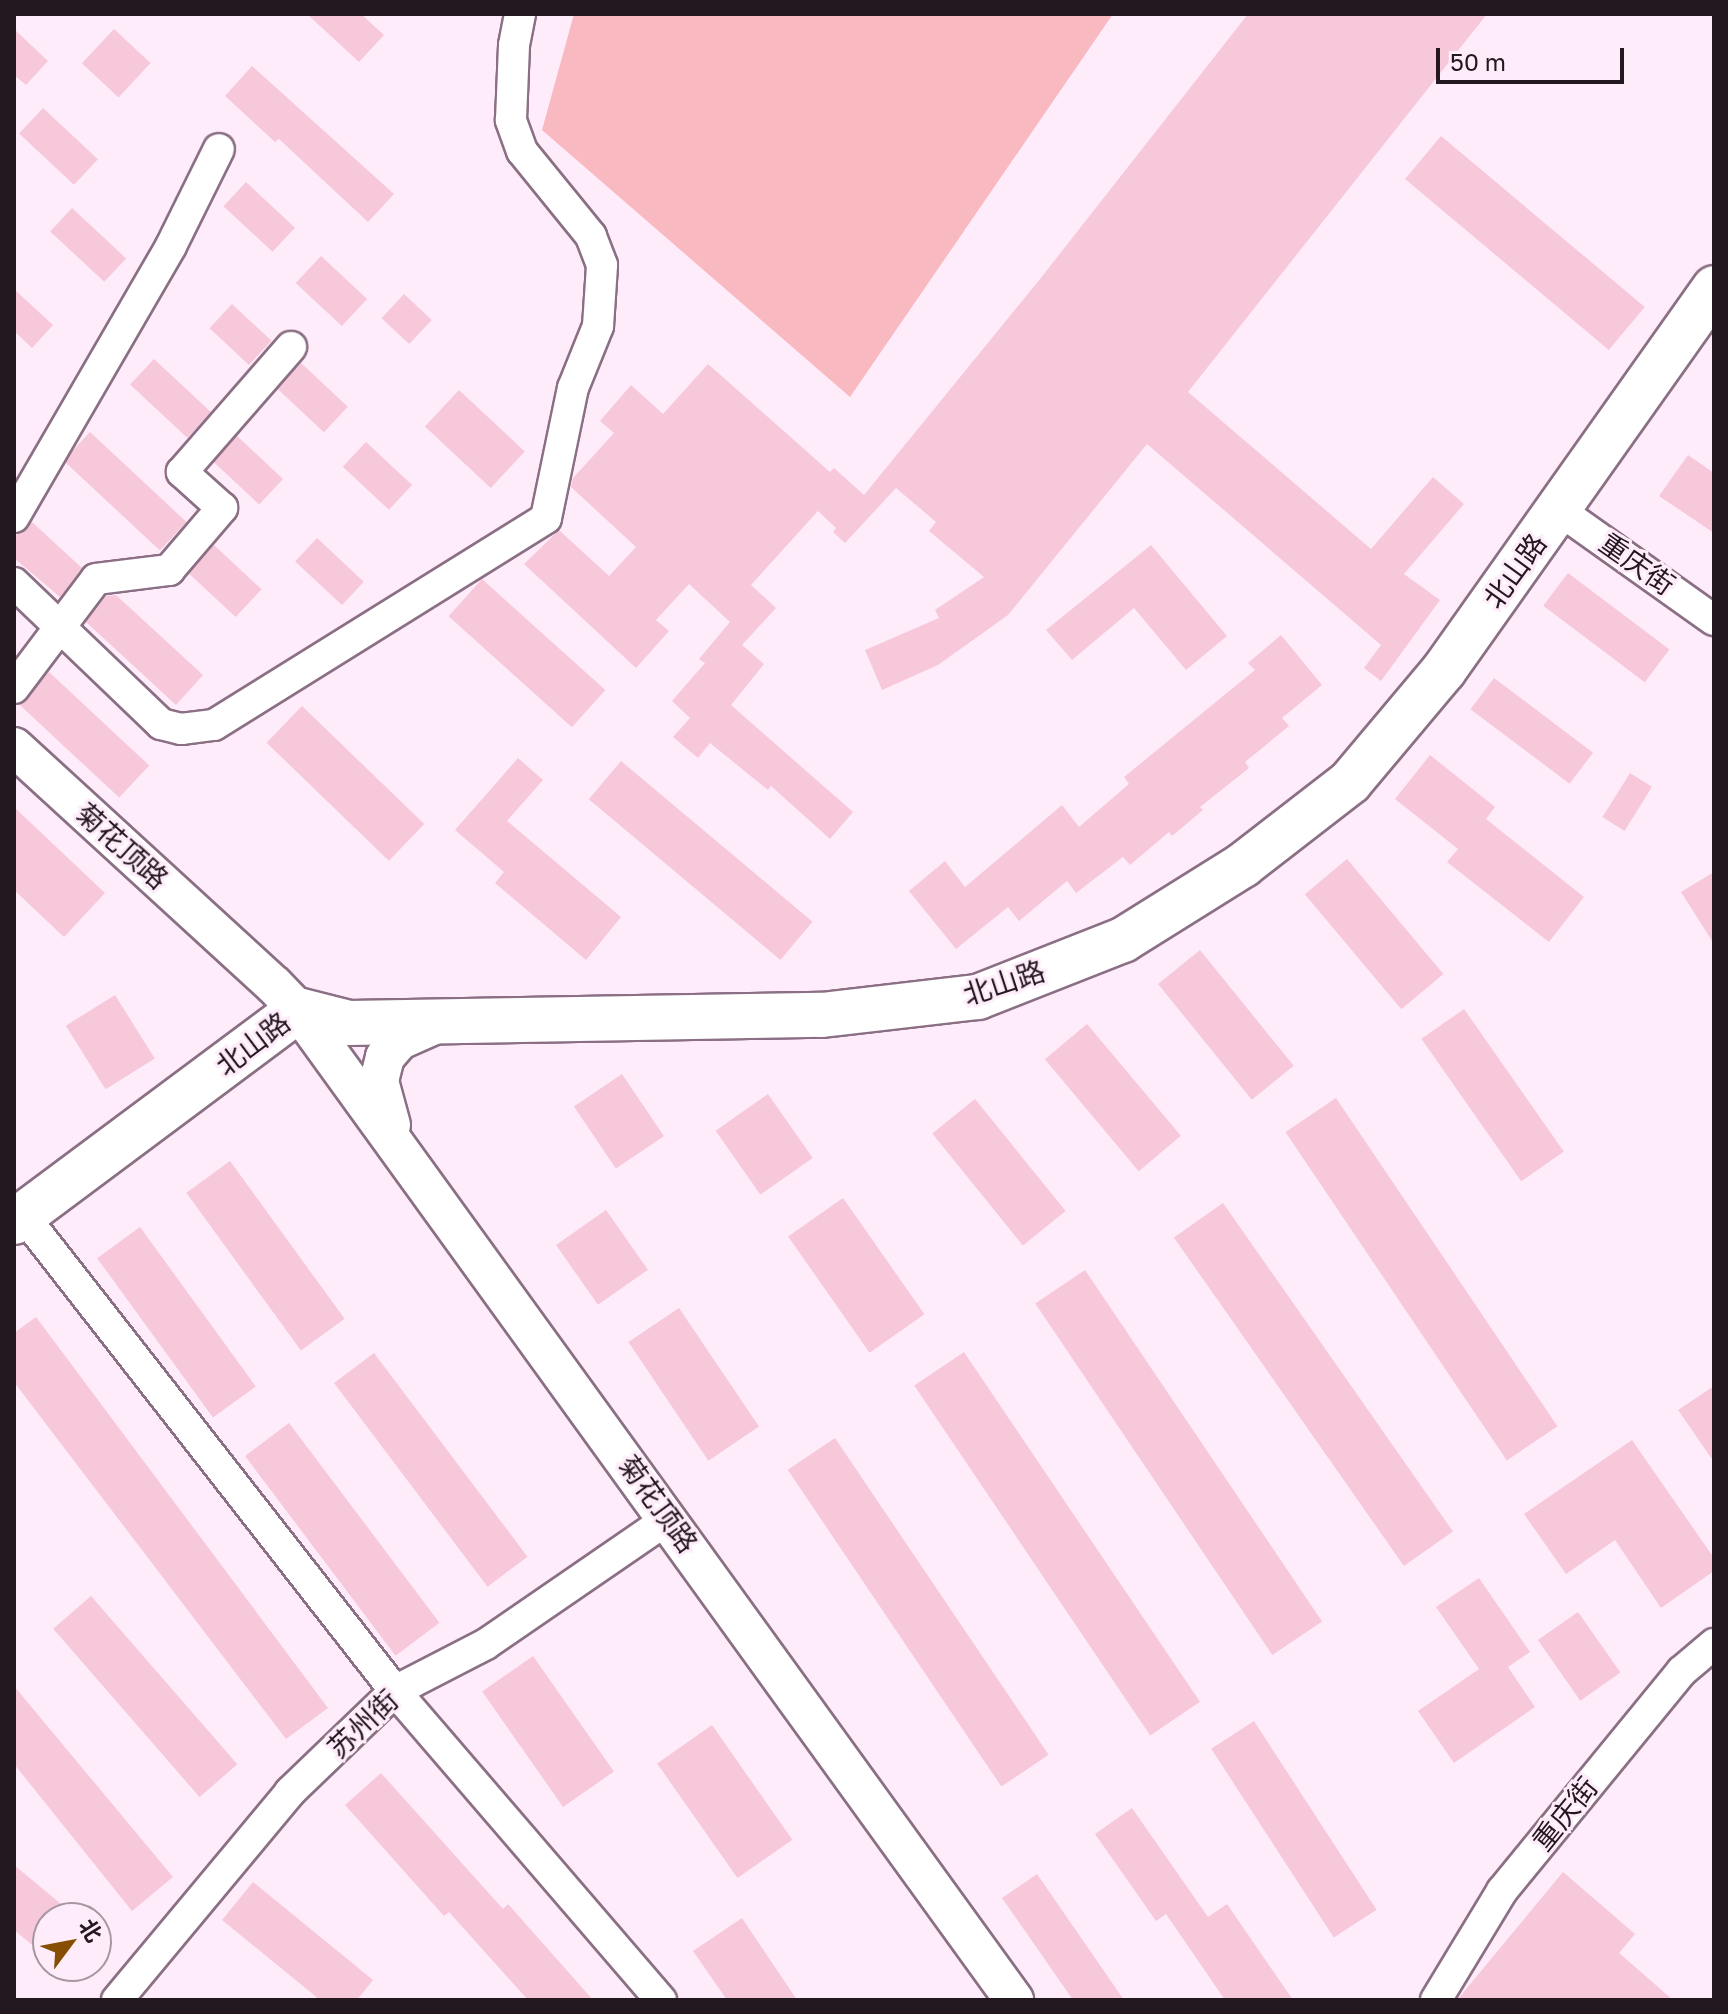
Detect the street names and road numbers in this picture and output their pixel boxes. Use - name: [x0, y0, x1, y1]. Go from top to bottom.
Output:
- street label: 重庆街: [1593, 526, 1681, 602]
- street label: 北山路: [1477, 527, 1553, 615]
- street label: 菊花顶路: [69, 796, 175, 896]
- street label: 北山路: [959, 954, 1049, 1012]
- street label: 北山路: [209, 1005, 297, 1083]
- street label: 菊花顶路: [611, 1449, 705, 1559]
- street label: 苏州街: [321, 1683, 405, 1765]
- street label: 重庆街: [1526, 1771, 1604, 1857]

